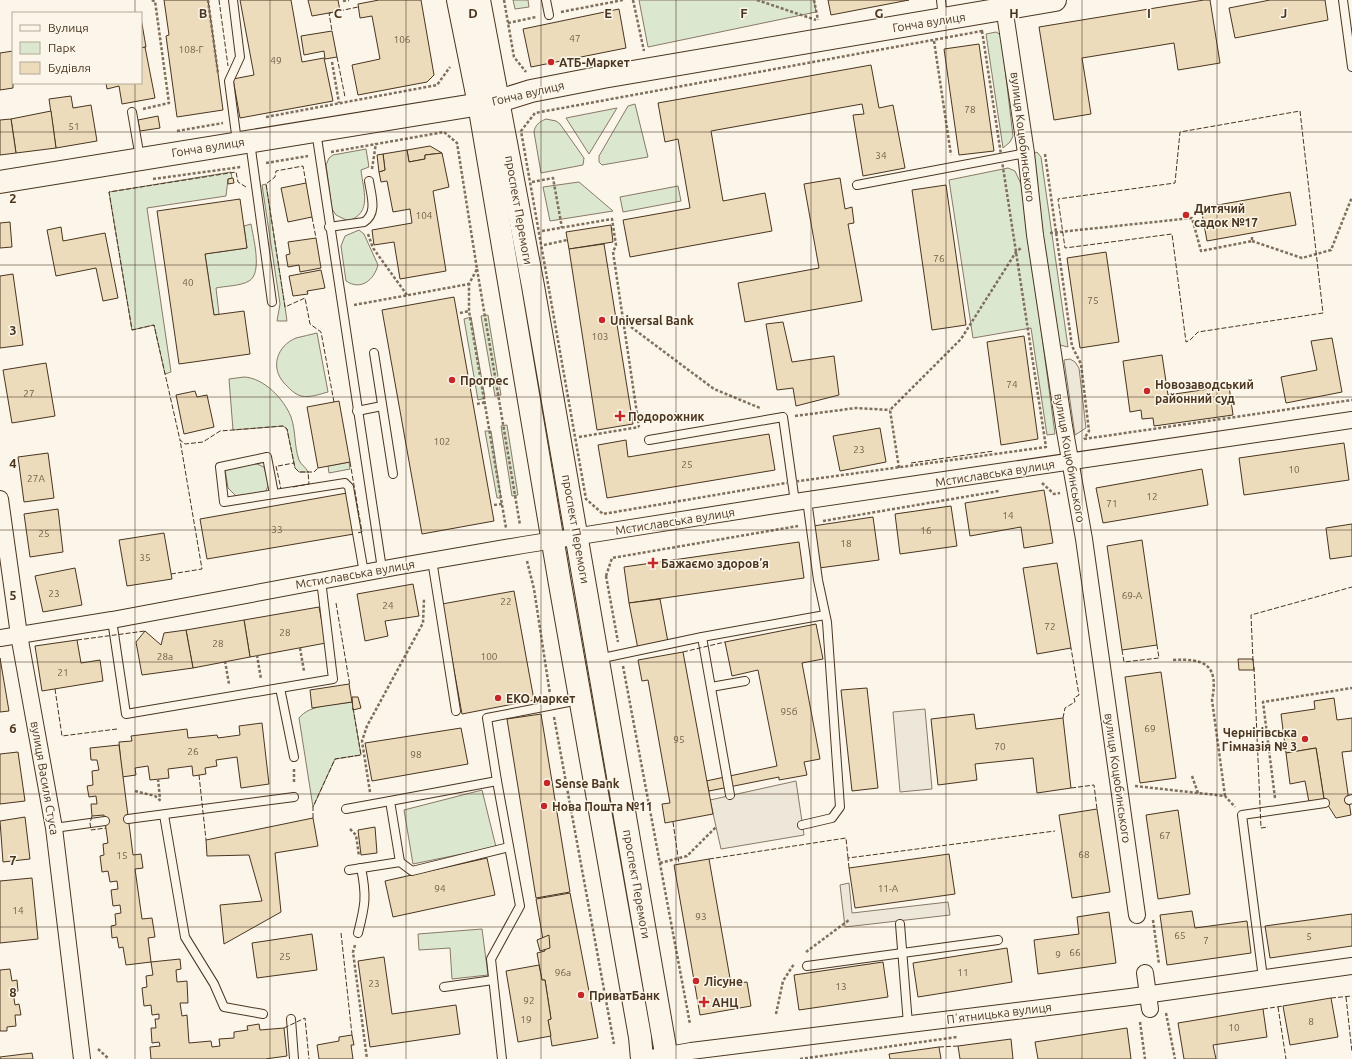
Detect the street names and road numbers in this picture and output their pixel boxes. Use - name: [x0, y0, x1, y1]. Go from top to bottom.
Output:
- street label: Гонча вулиця: [892, 10, 966, 34]
- street label: вулиця Коцюбинського: [1009, 71, 1037, 203]
- street label: Гонча вулиця: [491, 78, 565, 108]
- street label: Гонча вулиця: [171, 135, 245, 159]
- street label: проспект Перемоги: [503, 154, 535, 266]
- street label: вулиця Коцюбинського: [1052, 392, 1088, 524]
- street label: Мстиславська вулиця: [934, 457, 1056, 489]
- street label: проспект Перемоги: [560, 473, 592, 585]
- street label: Мстиславська вулиця: [614, 505, 736, 537]
- street label: Мстиславська вулиця: [294, 557, 416, 591]
- street label: вулиця Коцюбинського: [1102, 712, 1134, 844]
- street label: вулиця Василя Стуса: [29, 720, 61, 836]
- street label: проспект Перемоги: [621, 828, 653, 940]
- street label: Пʼятницька вулиця: [946, 1000, 1052, 1026]

